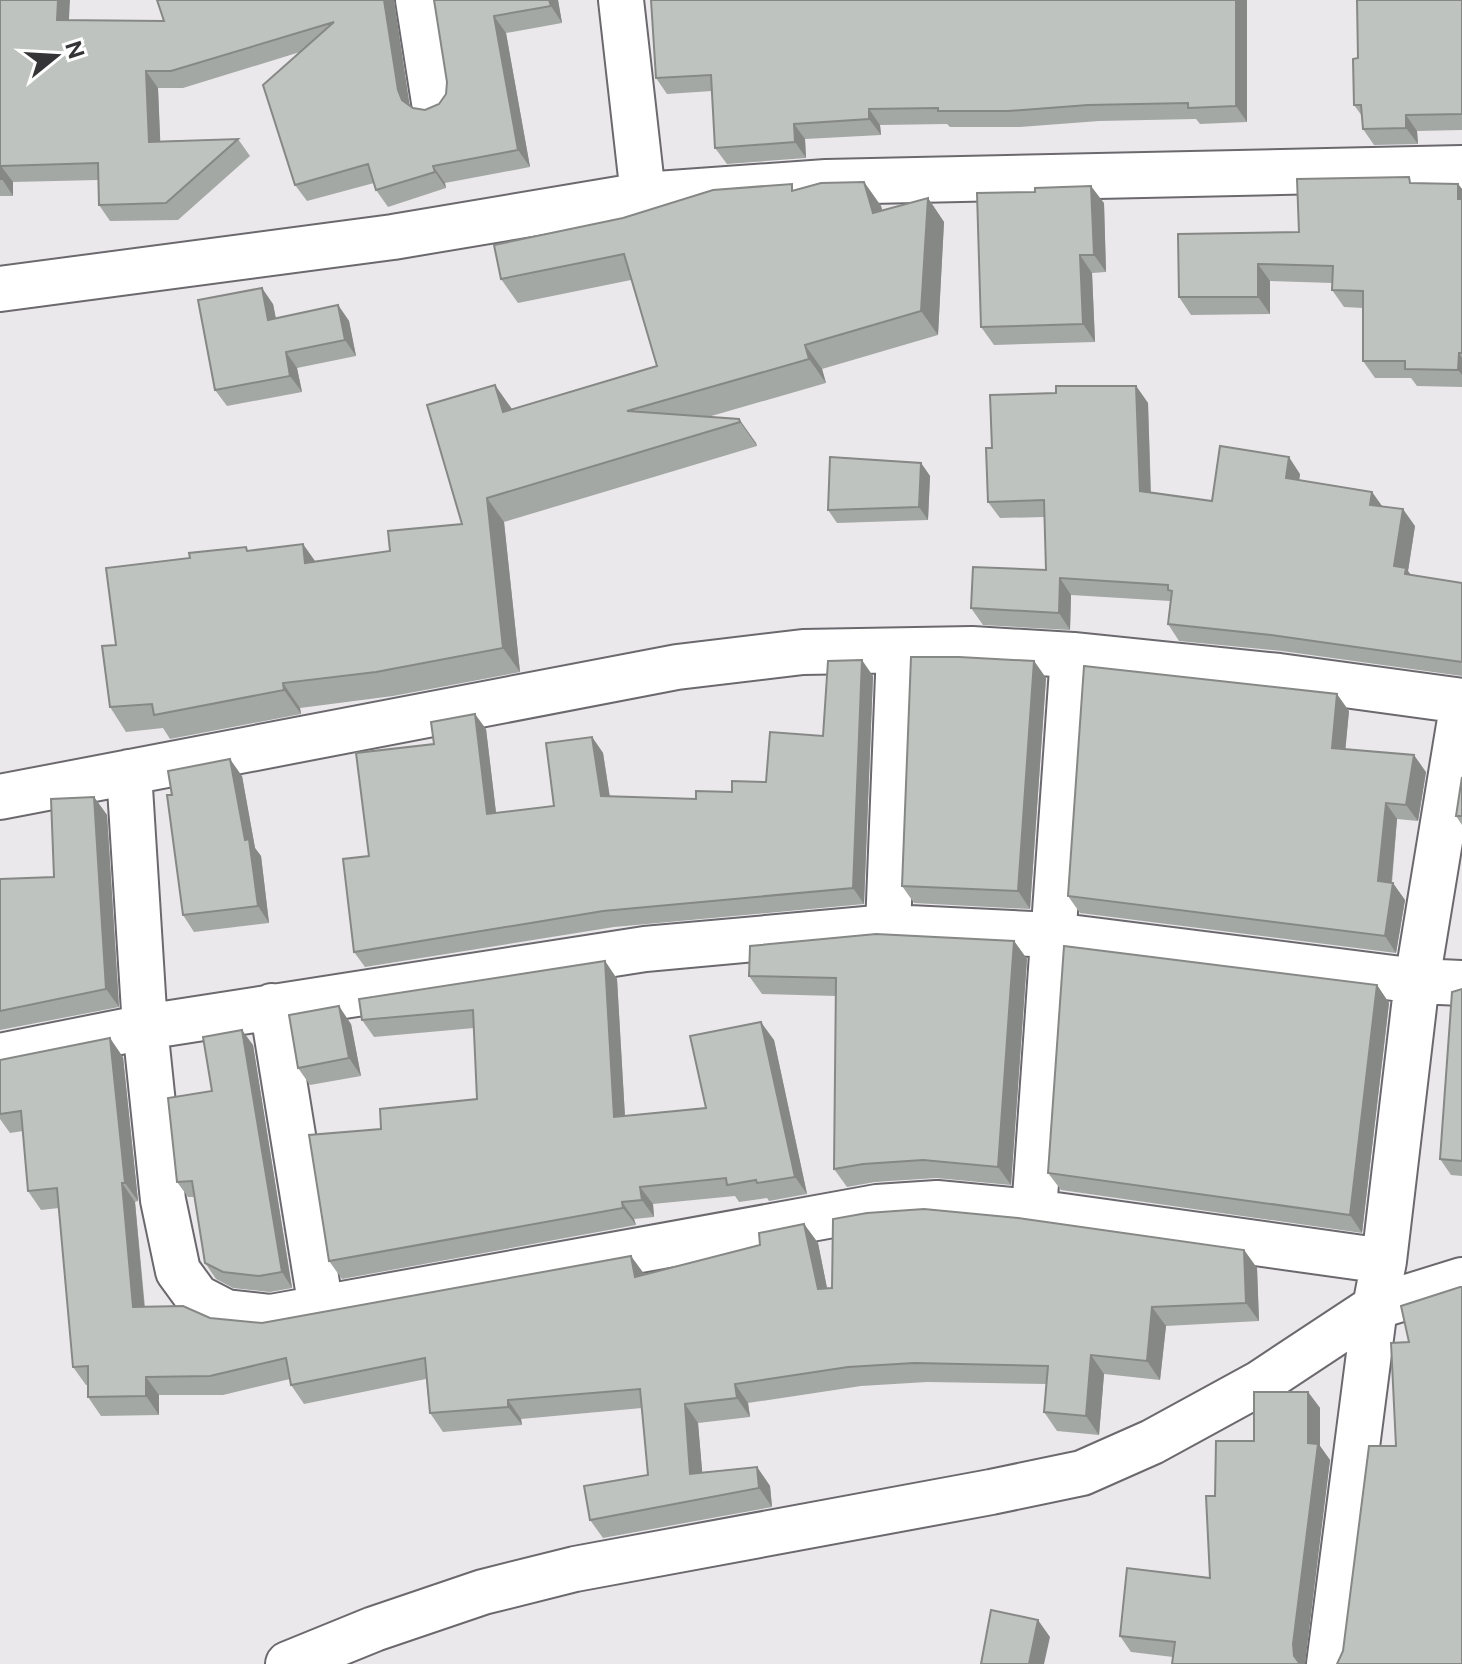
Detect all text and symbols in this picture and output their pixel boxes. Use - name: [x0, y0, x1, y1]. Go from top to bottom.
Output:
- north arrow: [16, 16, 96, 96]
- text: N: [60, 38, 90, 62]

